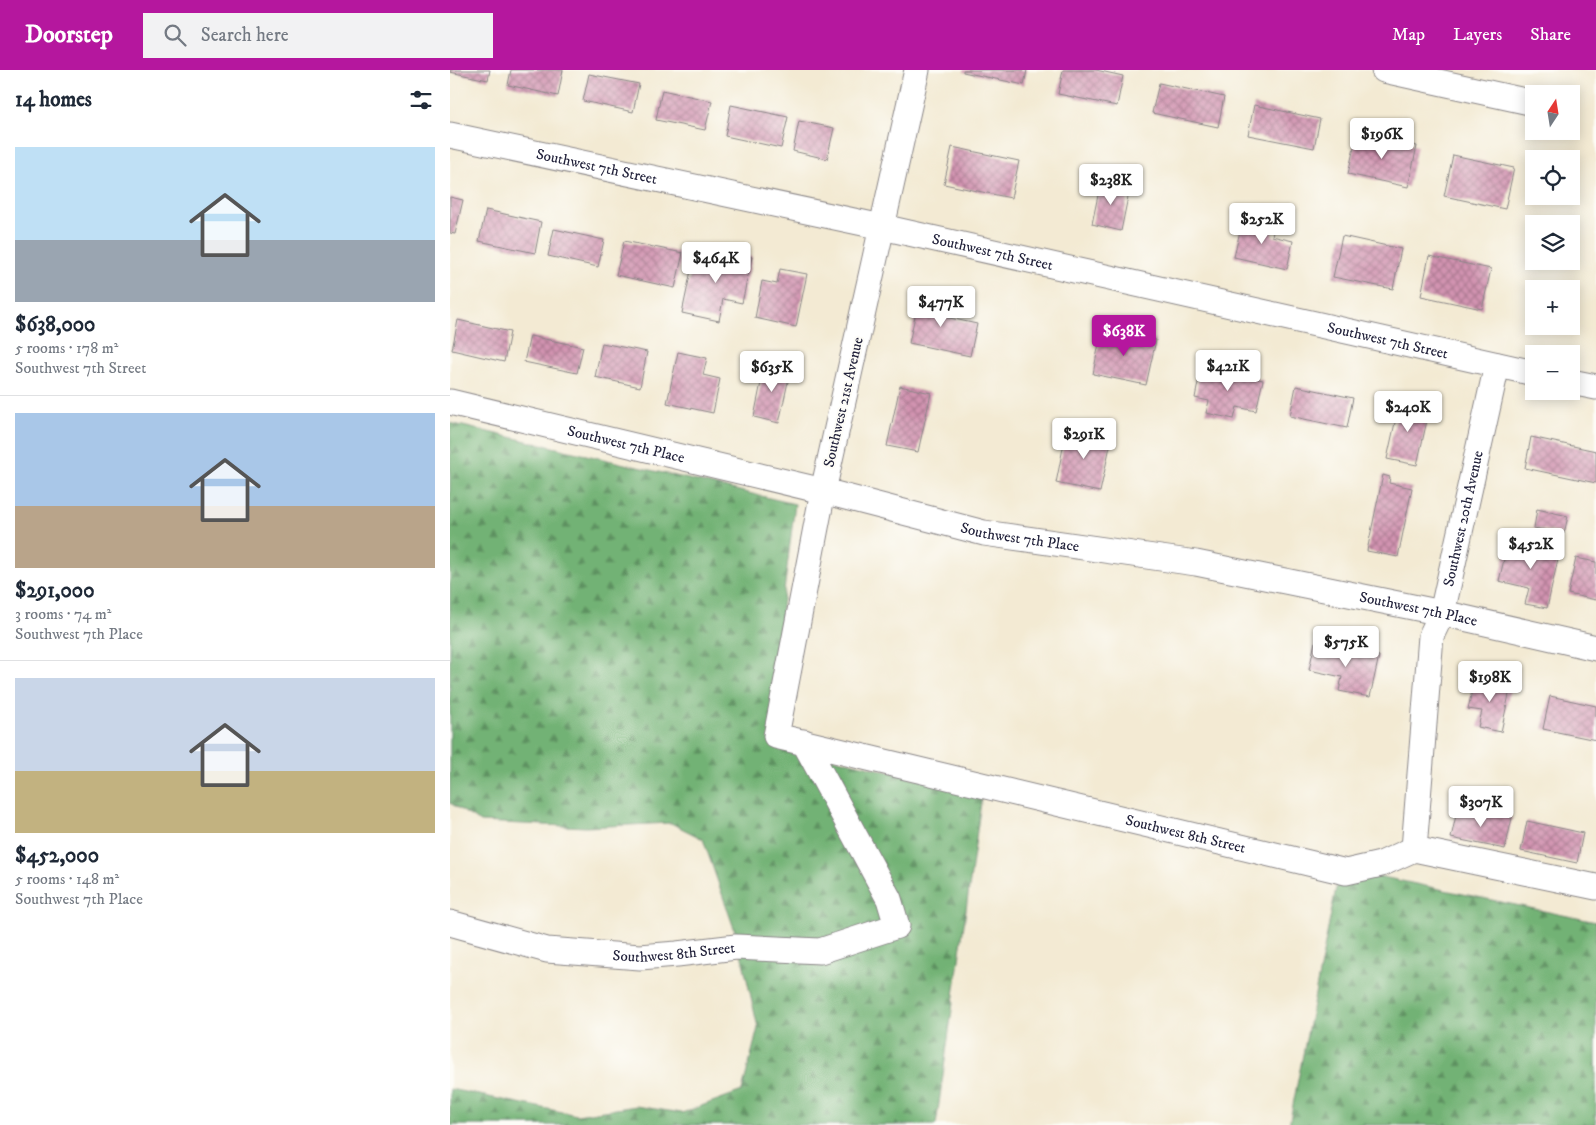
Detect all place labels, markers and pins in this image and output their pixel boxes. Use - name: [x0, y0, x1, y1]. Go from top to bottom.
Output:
- pin: $196K: [1347, 118, 1417, 160]
- pin: $238K: [1076, 164, 1146, 206]
- pin: $252K: [1227, 202, 1297, 245]
- pin: $464K: [681, 242, 751, 284]
- pin: $477K: [906, 286, 976, 328]
- pin: $638K: [1089, 314, 1159, 357]
- pin: $635K: [737, 350, 807, 393]
- pin: $421K: [1193, 350, 1263, 392]
- pin: $240K: [1373, 390, 1443, 433]
- pin: $291K: [1049, 418, 1119, 460]
- pin: $452K: [1496, 528, 1566, 570]
- pin: $575K: [1311, 626, 1381, 668]
- pin: $198K: [1455, 660, 1525, 703]
- pin: $307K: [1446, 786, 1516, 828]

